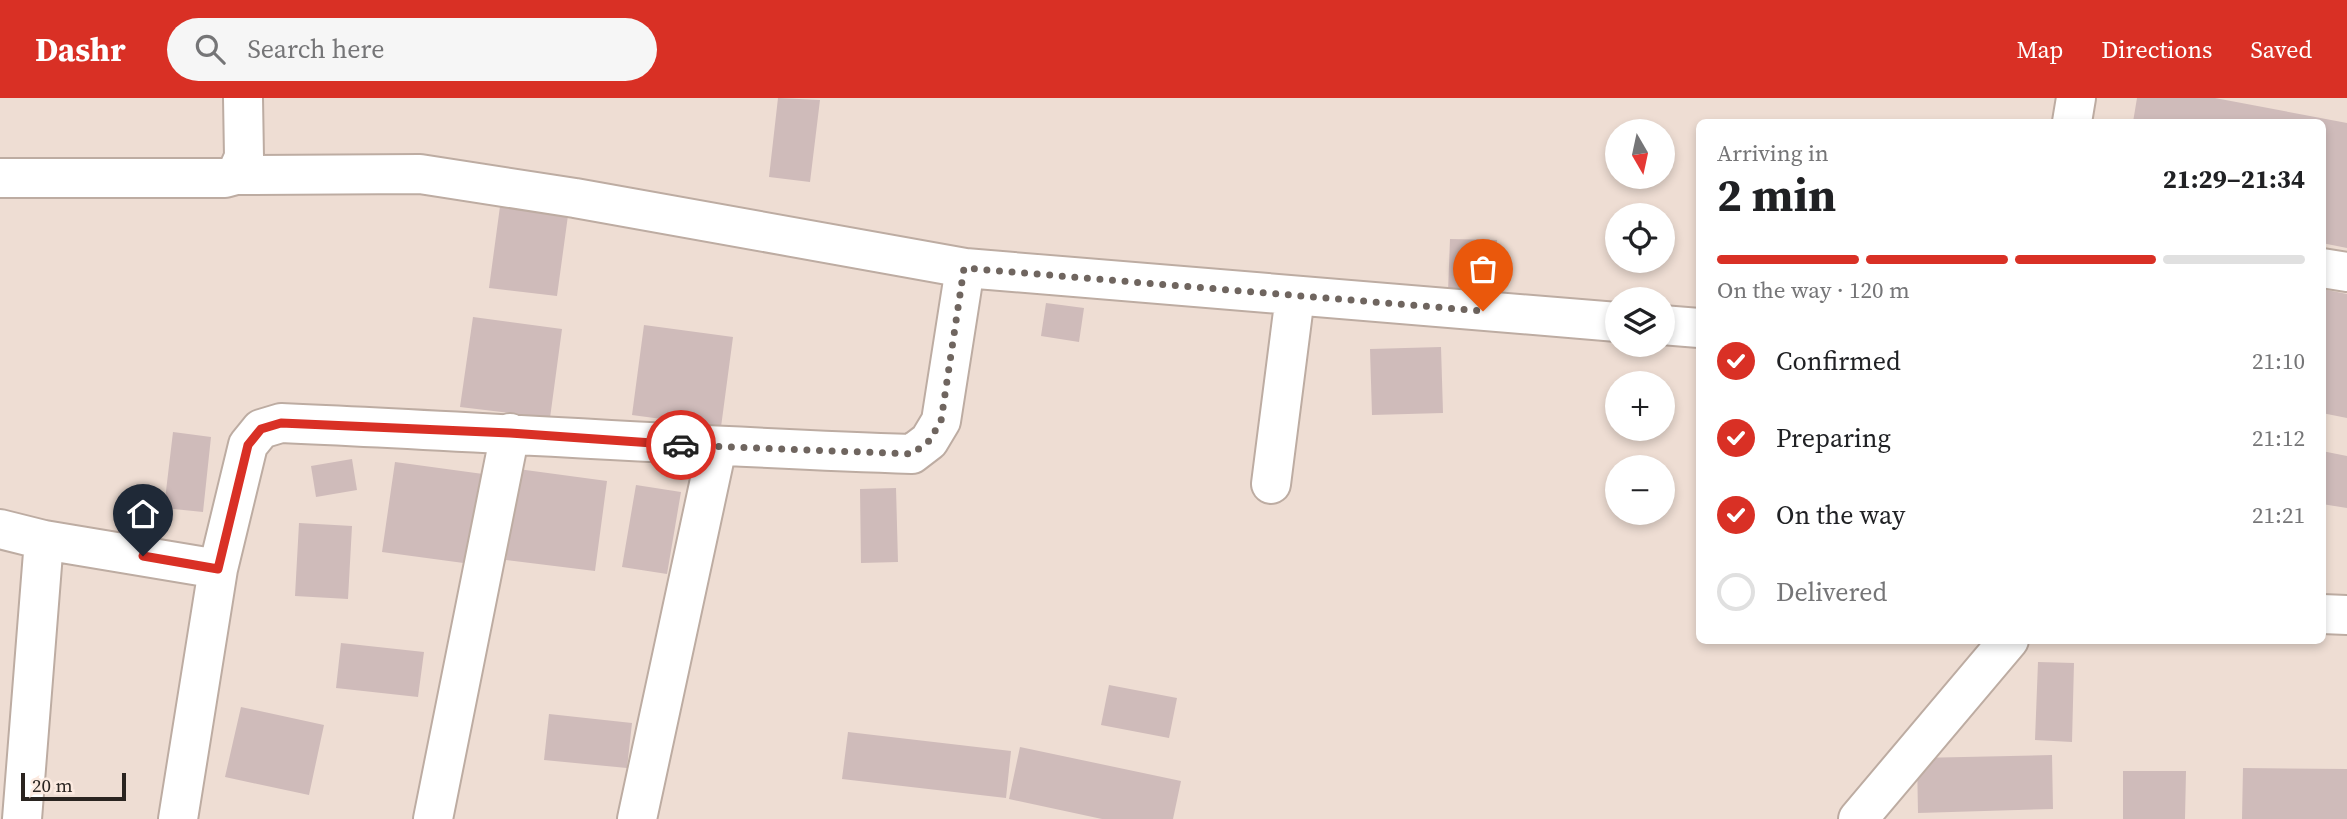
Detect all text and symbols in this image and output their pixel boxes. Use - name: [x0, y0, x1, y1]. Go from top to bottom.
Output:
- search box: [167, 18, 657, 81]
- text: Dashr: [35, 27, 125, 72]
- icon: search: [191, 30, 229, 68]
- text: Search here: [247, 31, 385, 67]
- text: Map: [2016, 33, 2063, 66]
- text: Directions: [2101, 33, 2212, 66]
- text: Saved: [2250, 33, 2312, 66]
- north arrow: [1605, 119, 1675, 189]
- map controls: [1605, 119, 1675, 525]
- text: Arriving in: [1717, 137, 1829, 169]
- text: 21:29–21:34: [2163, 161, 2305, 197]
- text: 2 min: [1717, 163, 1836, 226]
- button: locate: [1605, 203, 1675, 273]
- pin: [1453, 239, 1513, 311]
- icon: bag: [1464, 250, 1502, 288]
- text: On the way · 120 m: [1717, 274, 1910, 306]
- button: layers: [1605, 287, 1675, 357]
- icon: check: [1717, 342, 1755, 380]
- text: Confirmed: [1776, 343, 1901, 379]
- text: 21:10: [2252, 345, 2305, 377]
- button: +: [1605, 371, 1675, 441]
- courier: [646, 410, 716, 480]
- icon: check: [1717, 419, 1755, 457]
- text: Preparing: [1776, 420, 1891, 456]
- text: 21:12: [2252, 422, 2305, 454]
- icon: car: [662, 426, 700, 464]
- button: −: [1605, 455, 1675, 525]
- pin: [113, 484, 173, 556]
- icon: home: [124, 495, 162, 533]
- icon: check: [1717, 496, 1755, 534]
- text: On the way: [1776, 497, 1905, 533]
- text: 21:21: [2252, 499, 2305, 531]
- text: Delivered: [1776, 574, 1887, 610]
- scale bar: [21, 770, 126, 802]
- text: 20 m: [32, 772, 73, 798]

